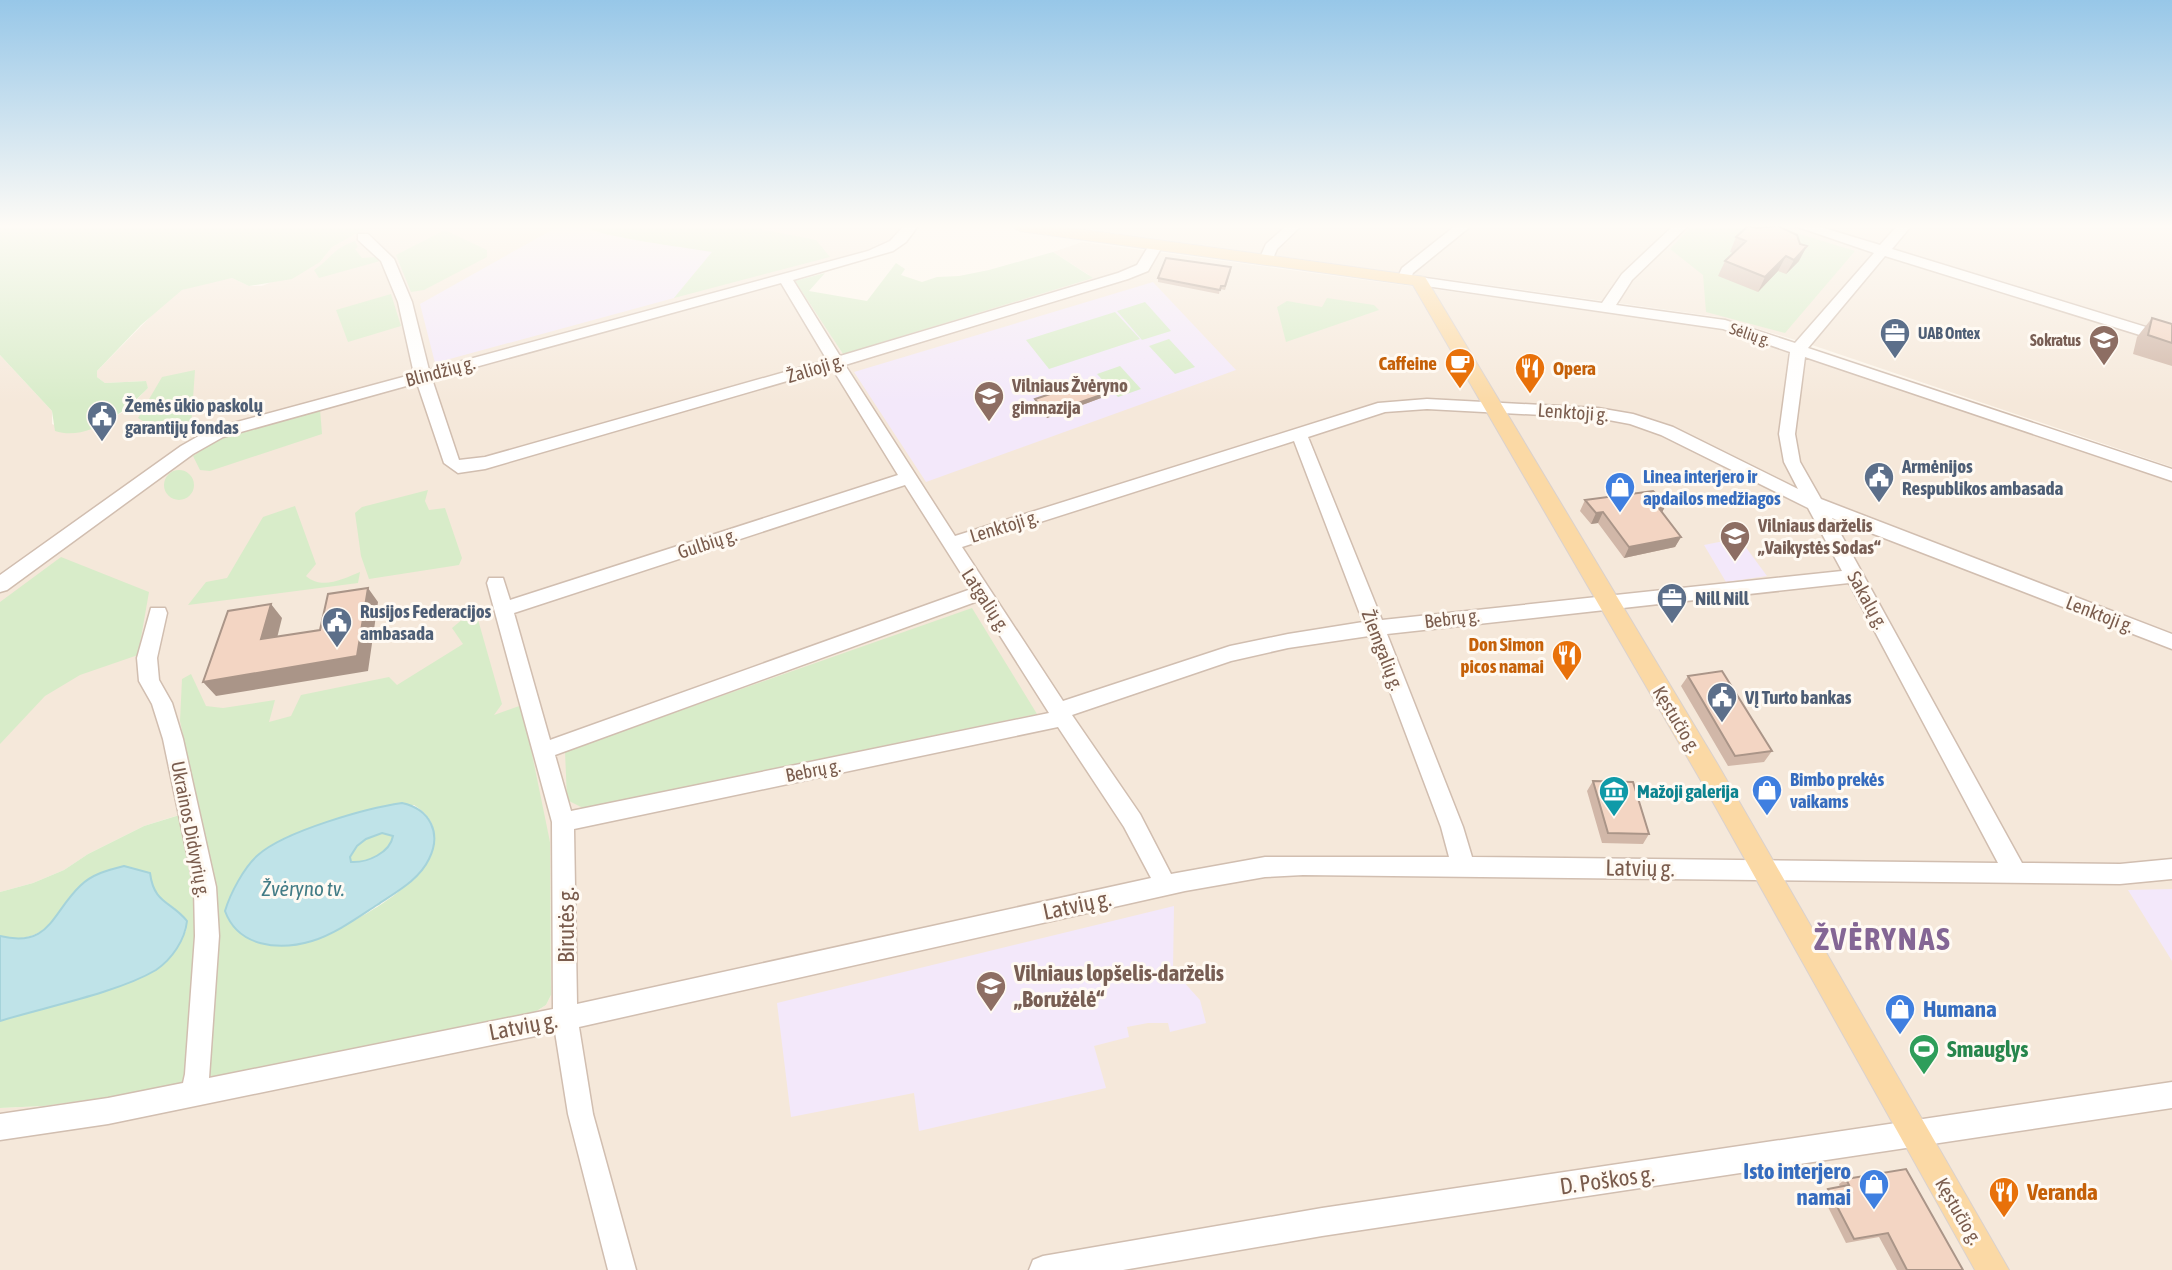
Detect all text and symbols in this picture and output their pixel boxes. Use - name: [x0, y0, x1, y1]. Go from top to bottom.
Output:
- office icon: UAB Ontex: [1878, 316, 1912, 360]
- street label: Sėlių g.: [1727, 319, 1773, 350]
- school or university icon: Sokratus: [2087, 323, 2121, 367]
- place label: UAB Ontex: [1918, 324, 1981, 342]
- place label: Sokratus: [2030, 331, 2081, 349]
- cafe icon: Caffeine: [1443, 346, 1477, 390]
- street label: Žalioji g.: [784, 349, 846, 387]
- street label: Blindžių g.: [403, 351, 477, 391]
- restaurant icon: Opera: [1513, 351, 1547, 395]
- place label: Caffeine: [1378, 352, 1437, 374]
- place label: Opera: [1553, 357, 1596, 379]
- place label: Vilniaus Žvėryno gimnazija: [1011, 374, 1128, 418]
- school or university icon: Vilniaus Žvėryno gimnazija: [972, 379, 1006, 423]
- place label: Žemės ūkio paskolų garantijų fondas: [125, 394, 263, 438]
- public building icon: Žemės ūkio paskolų garantijų fondas: [85, 399, 119, 443]
- street label: Lenktoji g.: [1537, 399, 1609, 425]
- place label: Armėnijos Respublikos ambasada: [1901, 455, 2064, 499]
- public building icon: Armėnijos Respublikos ambasada: [1862, 460, 1896, 504]
- place label: Linea interjero ir apdailos medžiagos: [1643, 465, 1781, 509]
- shop icon: Linea interjero ir apdailos medžiagos: [1603, 470, 1637, 514]
- street label: Lenktoji g.: [967, 505, 1041, 547]
- place label: Vilniaus darželis „Vaikystės Sodas“: [1757, 514, 1881, 558]
- school or university icon: Vilniaus darželis „Vaikystės Sodas“: [1718, 519, 1752, 563]
- street label: Gulbių g.: [675, 523, 739, 563]
- street label: Latgalių g.: [957, 564, 1015, 636]
- street label: Sakalų g.: [1843, 567, 1893, 633]
- office icon: Nill Nill: [1655, 581, 1689, 625]
- place label: Nill Nill: [1695, 587, 1750, 609]
- street label: Lenktoji g.: [2063, 591, 2137, 637]
- place label: Rusijos Federacijos ambasada: [360, 600, 492, 644]
- street label: Bebrų g.: [1423, 604, 1481, 632]
- public building icon: Rusijos Federacijos ambasada: [320, 605, 354, 649]
- street label: Žiemgalių g.: [1358, 607, 1408, 693]
- place label: Don Simon picos namai: [1460, 633, 1544, 677]
- restaurant icon: Don Simon picos namai: [1550, 638, 1584, 682]
- public building icon: VĮ Turto bankas: [1705, 680, 1739, 724]
- street label: Kęstučio g.: [1649, 682, 1705, 756]
- place label: VĮ Turto bankas: [1744, 686, 1852, 708]
- street label: Bebrų g.: [784, 754, 842, 786]
- street label: Ukrainos Didvyrių g.: [167, 759, 215, 899]
- place label: Bimbo prekės vaikams: [1790, 768, 1884, 812]
- shop icon: Bimbo prekės vaikams: [1750, 773, 1784, 817]
- museum icon: Mažoji galerija: [1597, 774, 1631, 818]
- place label: Mažoji galerija: [1637, 780, 1739, 802]
- street label: Latvių g.: [1605, 854, 1675, 882]
- water label: Žvėryno tv.: [261, 876, 345, 900]
- street label: Latvių g.: [1040, 885, 1114, 925]
- street label: Birutės g.: [553, 887, 579, 963]
- district label: ŽVĖRYNAS: [1814, 920, 1952, 957]
- place label: Vilniaus lopšelis-darželis „Boružėlė“: [1013, 960, 1224, 1012]
- school or university icon: Vilniaus lopšelis-darželis „Boružėlė“: [974, 969, 1008, 1013]
- shop icon: Humana: [1883, 992, 1917, 1036]
- place label: Humana: [1923, 996, 1997, 1022]
- street label: Latvių g.: [487, 1007, 559, 1045]
- sports icon: Smauglys: [1907, 1032, 1941, 1076]
- place label: Smauglys: [1947, 1036, 2028, 1062]
- place label: Isto interjero namai: [1743, 1158, 1851, 1210]
- street label: D. Poškos g.: [1558, 1160, 1656, 1200]
- shop icon: Isto interjero namai: [1857, 1167, 1891, 1211]
- street label: Kęstučio g.: [1931, 1174, 1987, 1248]
- restaurant icon: Veranda: [1987, 1175, 2021, 1219]
- place label: Veranda: [2026, 1179, 2098, 1205]

